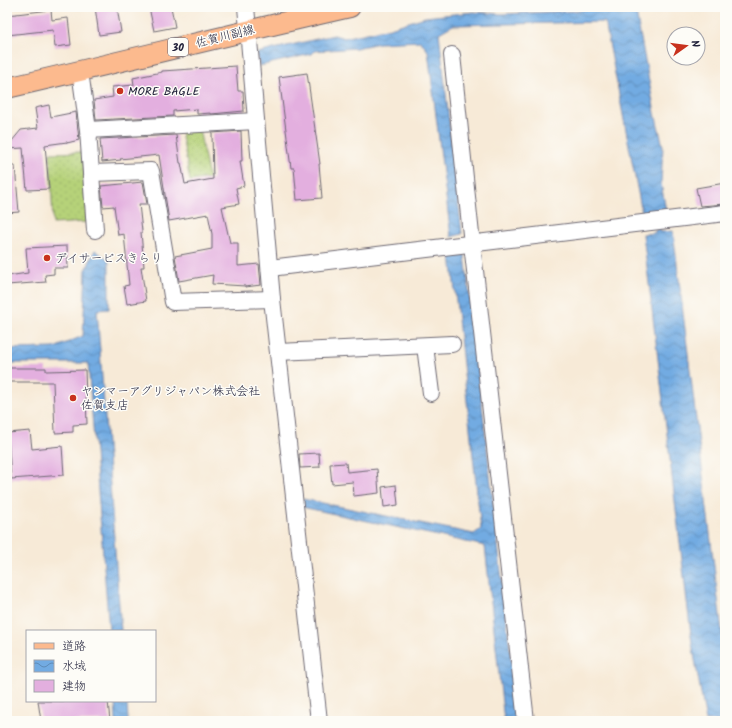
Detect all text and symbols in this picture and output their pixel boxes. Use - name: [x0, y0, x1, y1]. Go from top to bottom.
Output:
- street label: 佐賀川副線: [194, 20, 257, 53]
- north arrow: [666, 26, 706, 66]
- road number: 30: [168, 38, 188, 56]
- text: N: [685, 38, 704, 49]
- place label: MORE BAGLE: [128, 82, 200, 101]
- marker: MORE BAGLE: [115, 86, 125, 96]
- place label: デイサービスきらり: [55, 249, 163, 268]
- marker: デイサービスきらり: [42, 253, 52, 263]
- place label: ヤンマーアグリジャパン株式会社 佐賀支店: [81, 382, 260, 415]
- marker: ヤンマーアグリジャパン株式会社 佐賀支店: [68, 393, 78, 403]
- legend: [26, 630, 156, 702]
- text: 道路: [62, 637, 86, 656]
- text: 水域: [62, 657, 86, 676]
- text: 建物: [62, 677, 86, 696]

